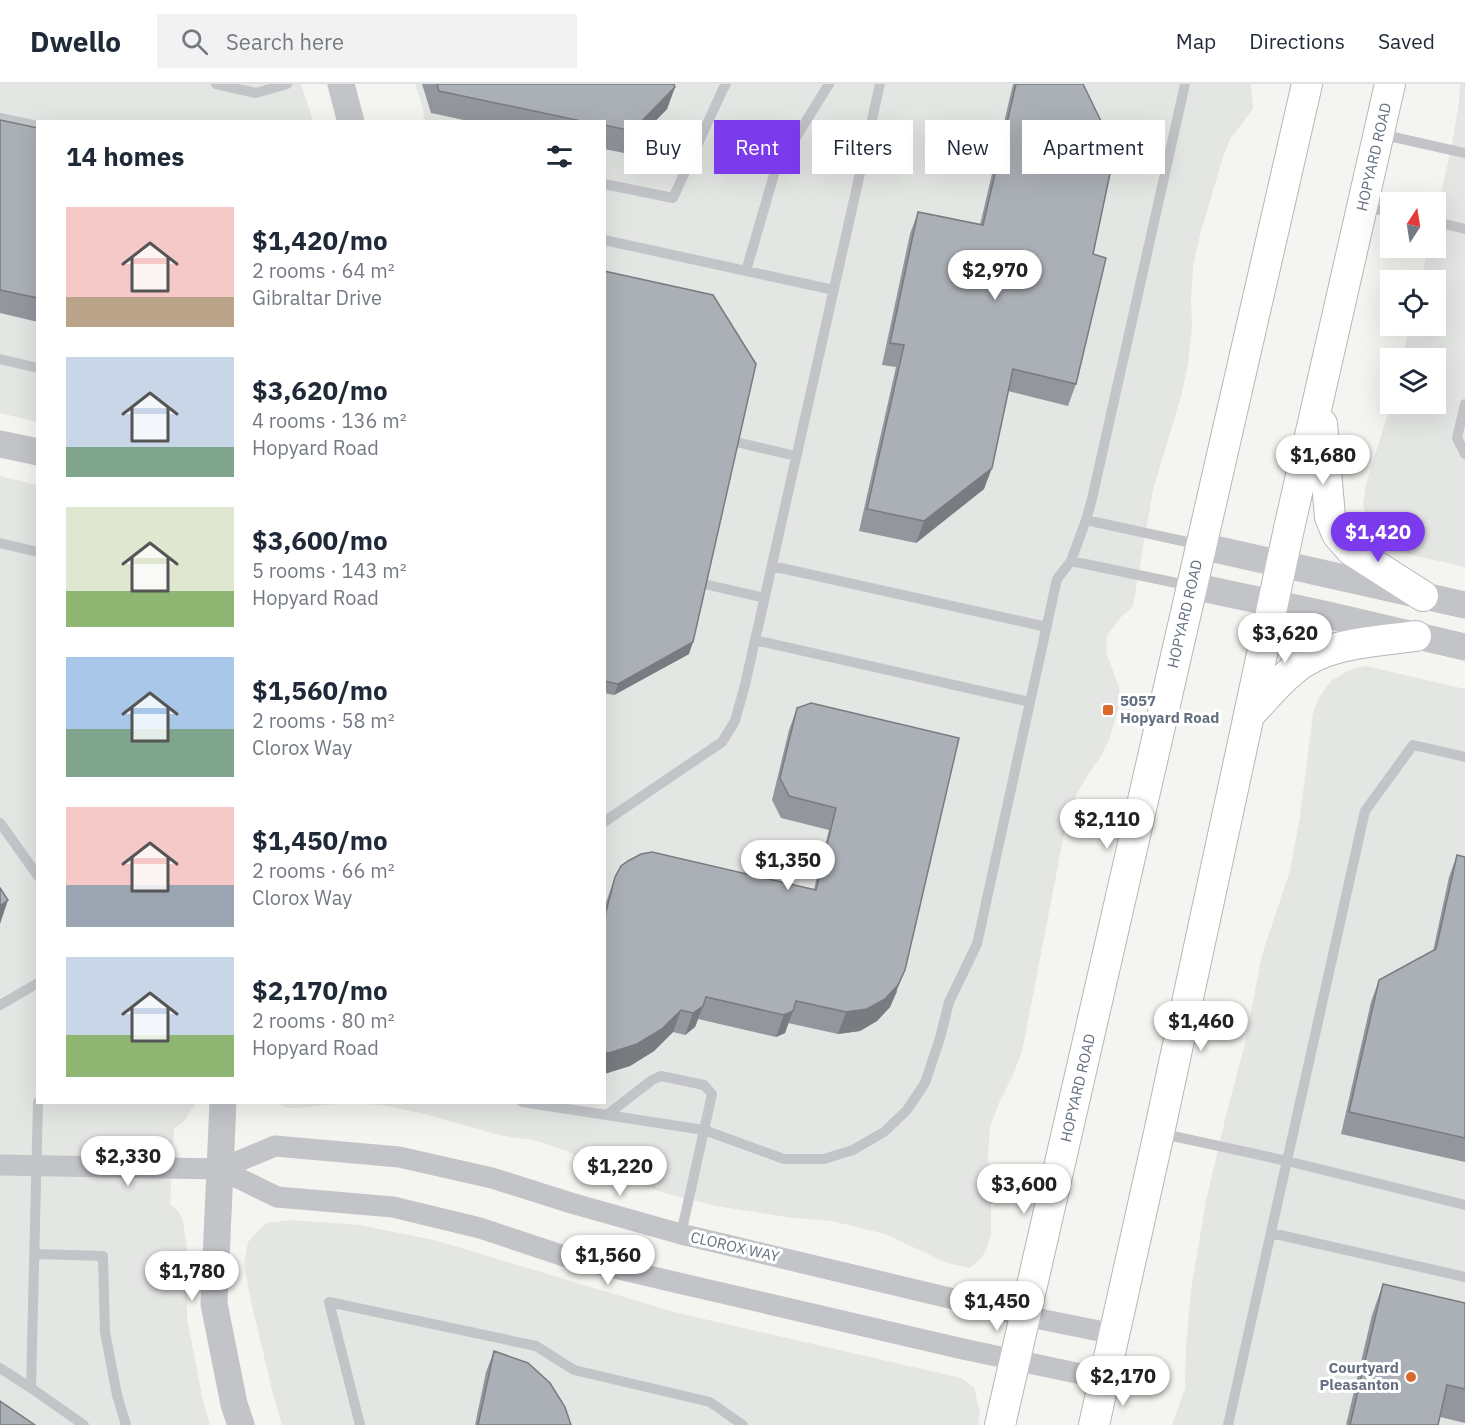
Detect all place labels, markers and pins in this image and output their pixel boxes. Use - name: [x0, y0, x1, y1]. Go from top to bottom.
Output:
- pin: $2,970: [946, 250, 1044, 301]
- pin: $1,680: [1274, 435, 1372, 486]
- pin: $1,420: [1329, 512, 1427, 563]
- pin: $3,620: [1236, 613, 1334, 664]
- place label: 5057 Hopyard Road: [1120, 691, 1219, 727]
- marker: 5057 Hopyard Road: [1101, 703, 1115, 717]
- pin: $2,110: [1058, 799, 1156, 850]
- pin: $1,350: [739, 840, 837, 891]
- pin: $1,460: [1152, 1001, 1250, 1052]
- pin: $2,330: [79, 1136, 177, 1187]
- pin: $1,220: [571, 1146, 669, 1197]
- pin: $3,600: [975, 1164, 1073, 1215]
- pin: $1,560: [559, 1235, 657, 1286]
- pin: $1,780: [143, 1251, 241, 1302]
- pin: $1,450: [948, 1281, 1046, 1332]
- pin: $2,170: [1074, 1356, 1172, 1407]
- place label: Courtyard Pleasanton: [1320, 1358, 1399, 1394]
- marker: Courtyard Pleasanton: [1404, 1370, 1418, 1384]

